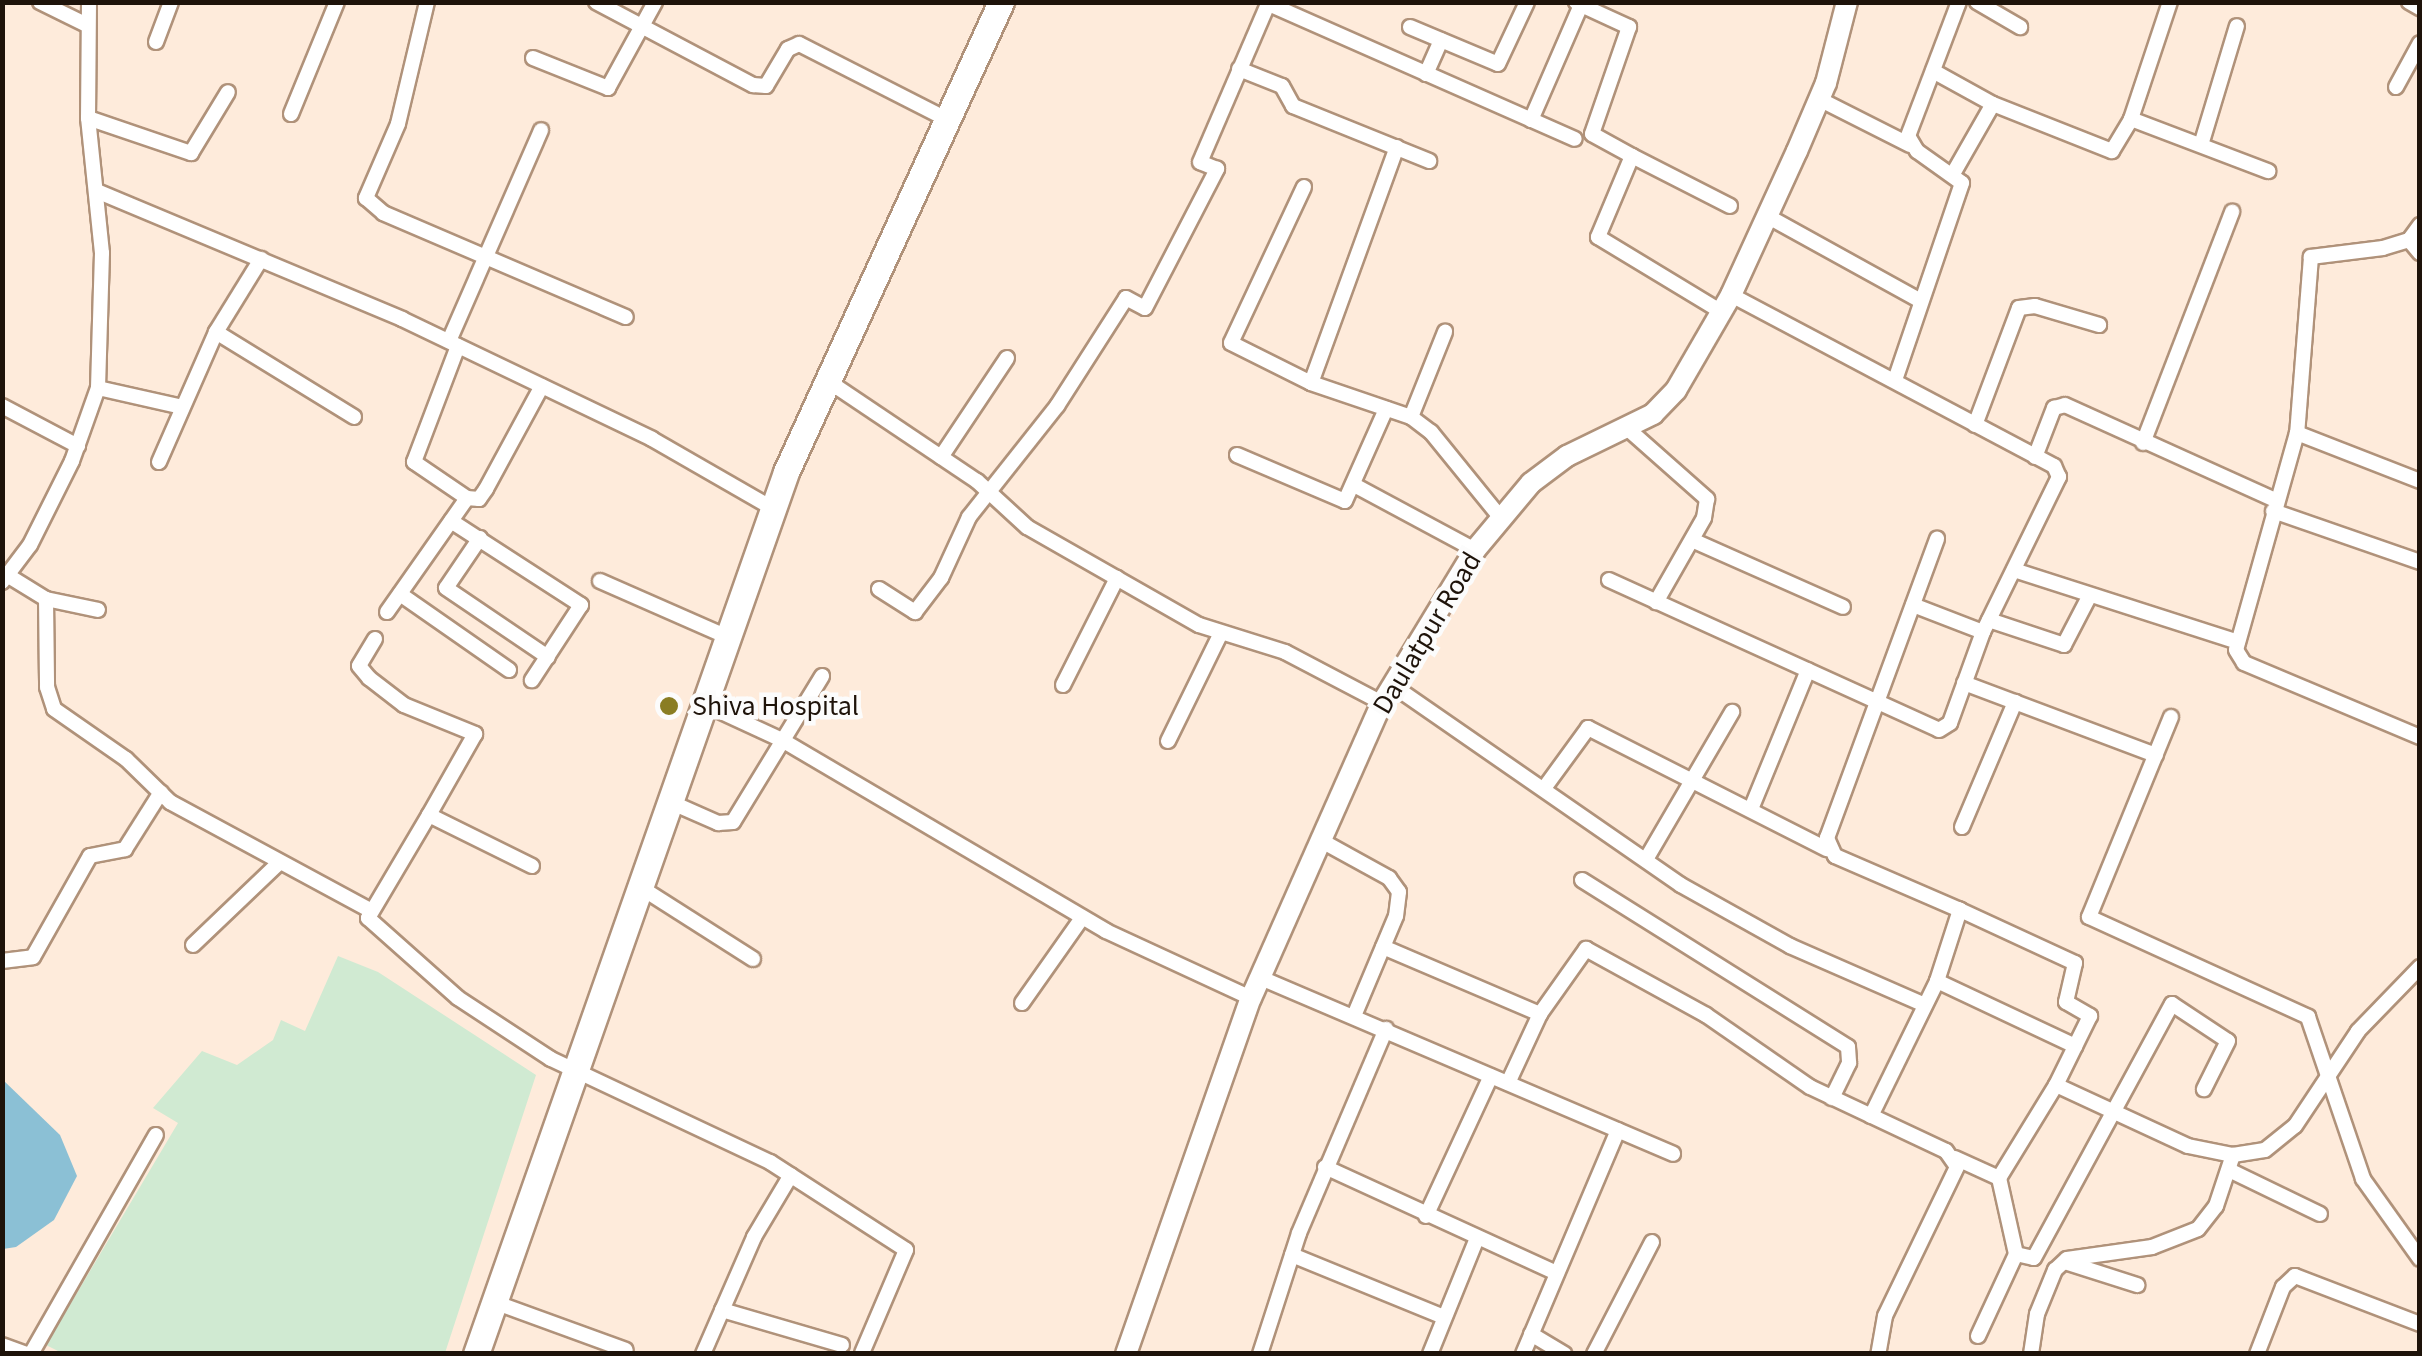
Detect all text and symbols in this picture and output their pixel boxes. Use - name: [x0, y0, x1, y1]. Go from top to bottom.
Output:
- street label: Daulatpur Road: [1365, 546, 1489, 720]
- place label: Shiva Hospital: [692, 689, 859, 723]
- marker: Shiva Hospital: [656, 693, 682, 719]

